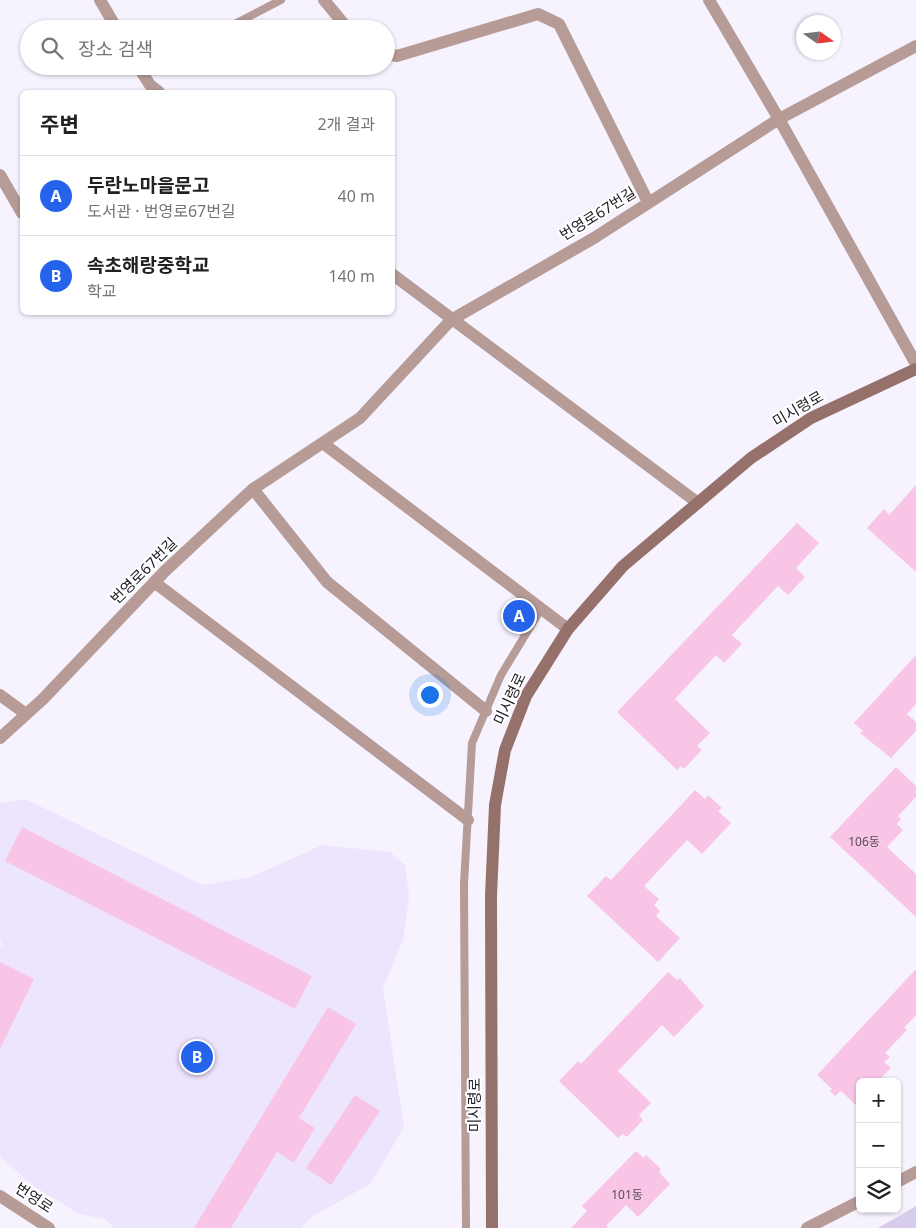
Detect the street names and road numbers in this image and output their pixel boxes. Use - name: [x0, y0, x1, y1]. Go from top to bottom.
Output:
- street label: 번영로67번길: [556, 182, 639, 244]
- street label: 미시령로: [769, 386, 826, 431]
- street label: 번영로67번길: [106, 533, 181, 608]
- street label: 미시령로: [488, 669, 530, 728]
- street label: 미시령로: [464, 1077, 484, 1133]
- street label: 번영로: [12, 1177, 57, 1217]

